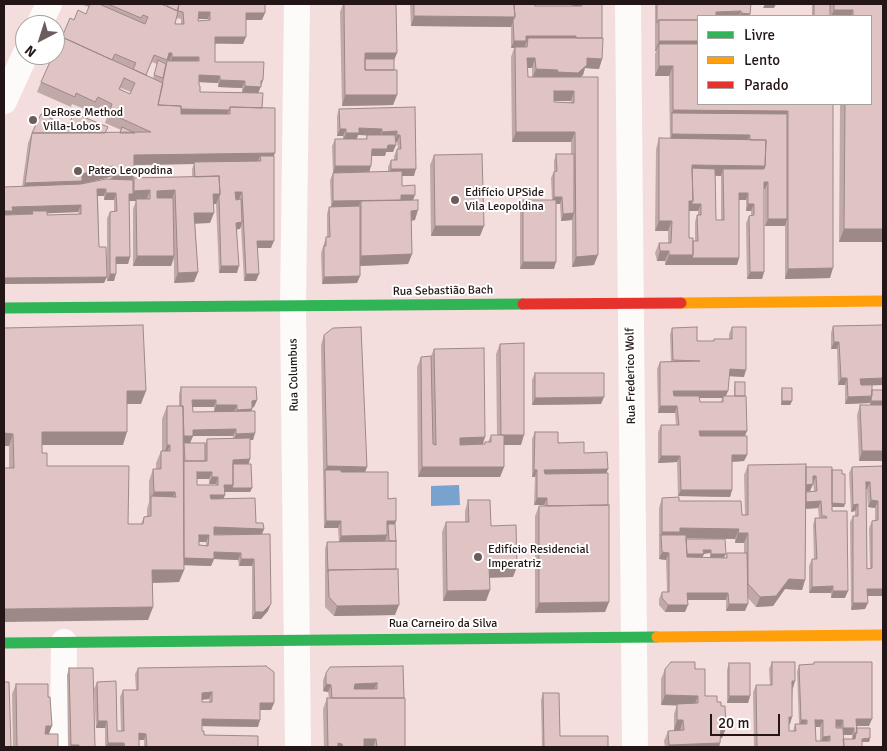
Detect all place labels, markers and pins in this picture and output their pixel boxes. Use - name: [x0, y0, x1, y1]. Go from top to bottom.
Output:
- place label: DeRose Method Villa-Lobos: [43, 106, 123, 134]
- marker: DeRose Method Villa-Lobos: [27, 114, 39, 126]
- place label: Pateo Leopodina: [88, 164, 172, 178]
- marker: Pateo Leopodina: [72, 165, 84, 177]
- place label: Edifício UPSide Vila Leopoldina: [465, 186, 544, 214]
- marker: Edifício UPSide Vila Leopoldina: [449, 194, 461, 206]
- place label: Edifício Residencial Imperatriz: [488, 543, 589, 571]
- marker: Edifício Residencial Imperatriz: [472, 551, 484, 563]

